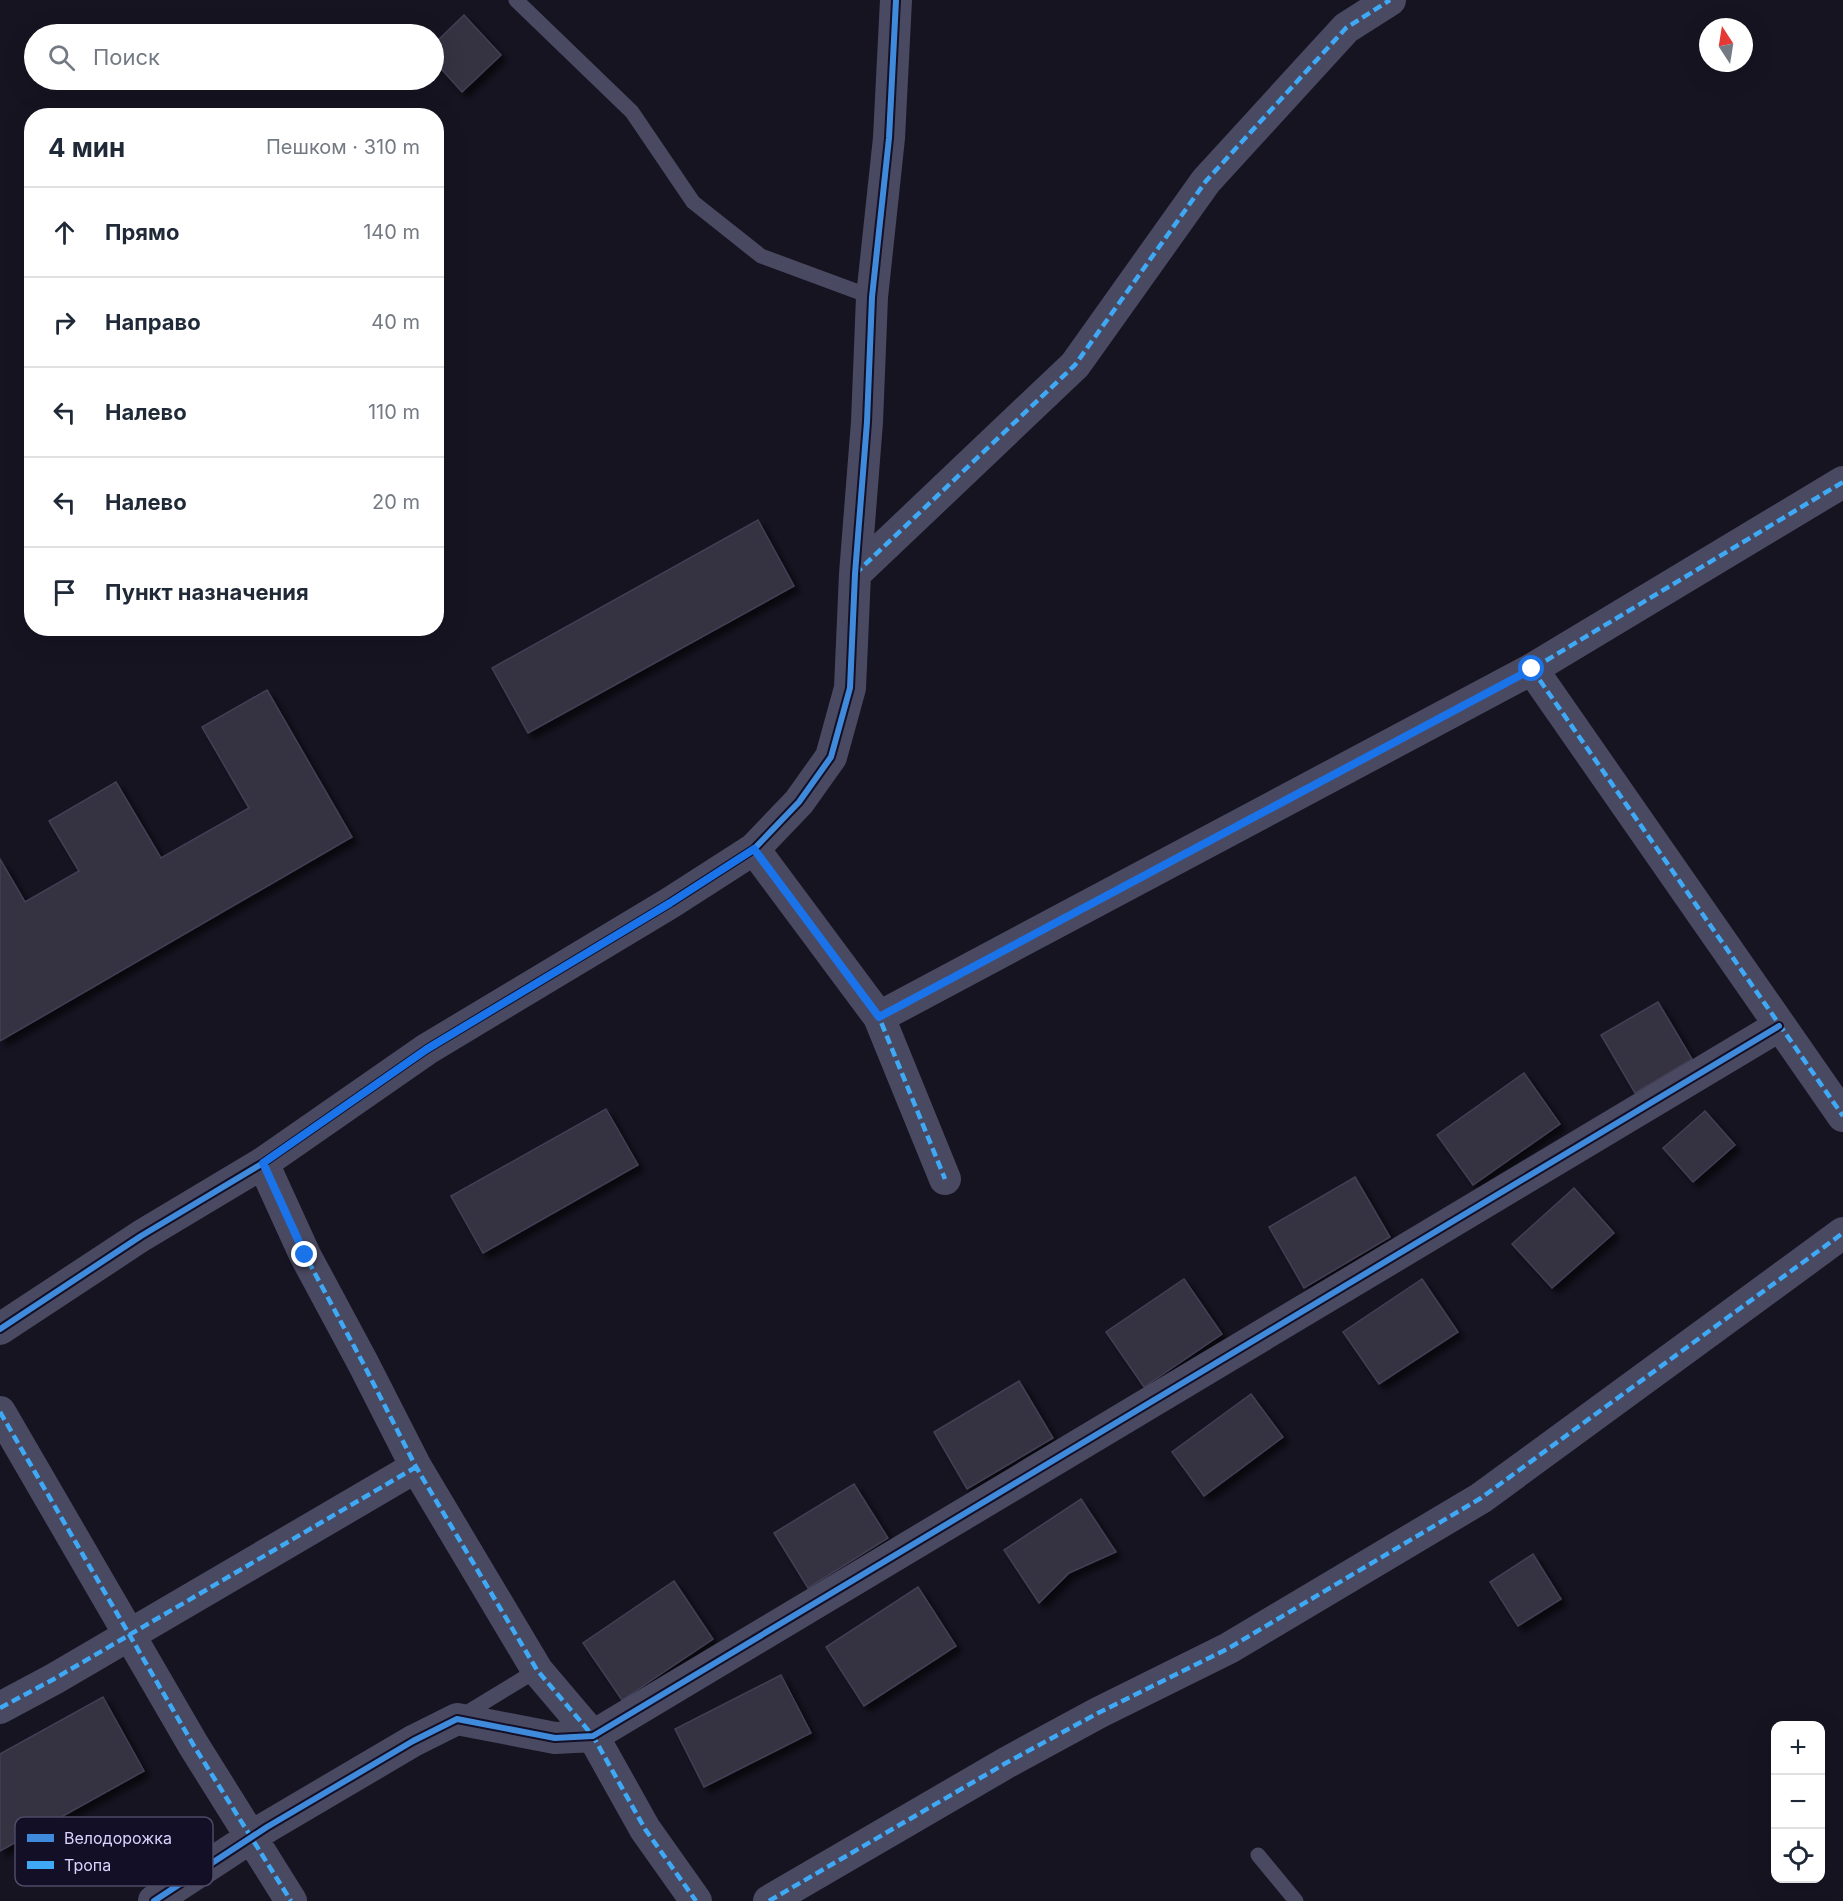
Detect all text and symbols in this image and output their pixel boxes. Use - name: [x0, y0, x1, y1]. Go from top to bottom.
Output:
- north arrow: [1699, 18, 1753, 72]
- search box: [24, 24, 444, 90]
- icon: search: [45, 41, 78, 74]
- text: Поиск: [93, 44, 160, 70]
- text: 4 мин: [48, 132, 125, 163]
- text: Пешком · 310 m: [266, 135, 420, 159]
- icon: ahead: [48, 216, 81, 249]
- text: Прямо: [105, 219, 179, 245]
- text: 140 m: [363, 220, 420, 244]
- icon: right: [48, 306, 81, 339]
- text: Направо: [105, 309, 201, 335]
- text: 40 m: [371, 310, 420, 334]
- icon: left: [48, 396, 81, 429]
- text: Налево: [105, 399, 187, 425]
- text: 110 m: [368, 400, 420, 424]
- icon: left: [48, 486, 81, 519]
- text: Налево: [105, 489, 187, 515]
- text: 20 m: [372, 490, 420, 514]
- icon: arrive: [48, 576, 81, 609]
- text: Пункт назначения: [105, 579, 309, 605]
- route start: [1518, 655, 1544, 681]
- route end: [291, 1241, 317, 1267]
- map controls: [1771, 1721, 1825, 1883]
- button: +: [1771, 1721, 1825, 1775]
- button: −: [1771, 1775, 1825, 1829]
- legend: [15, 1817, 213, 1886]
- text: Велодорожка: [64, 1828, 172, 1848]
- button: locate: [1771, 1829, 1825, 1883]
- text: Тропа: [64, 1855, 111, 1875]

